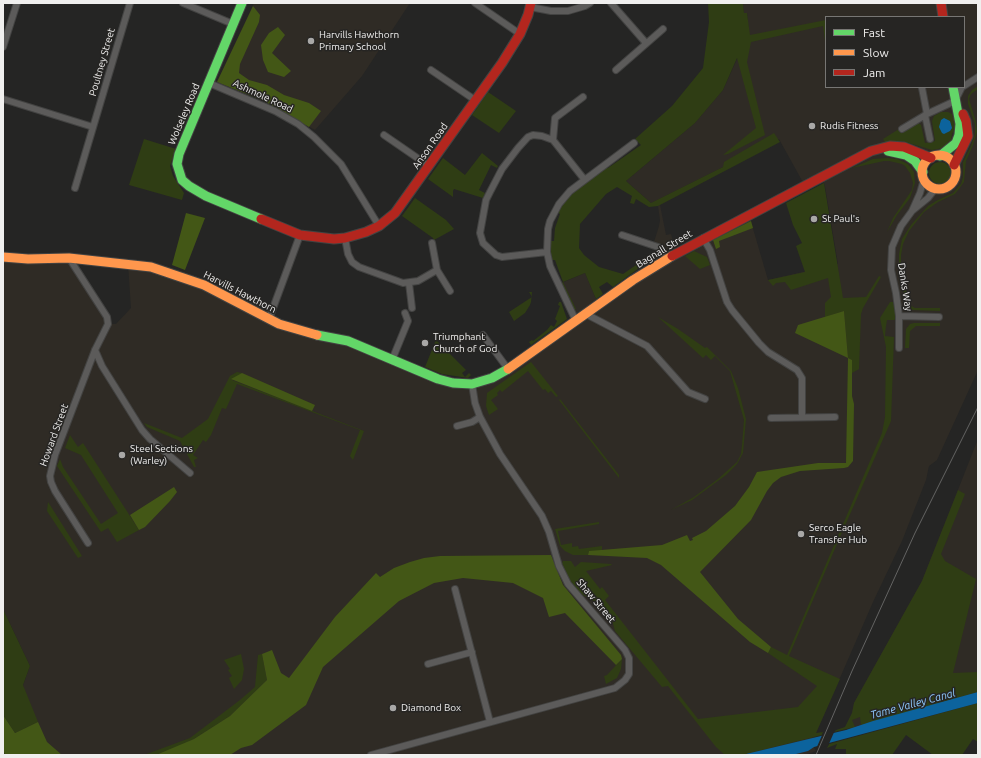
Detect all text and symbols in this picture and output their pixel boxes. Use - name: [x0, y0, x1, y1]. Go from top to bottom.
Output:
- legend: [825, 16, 965, 88]
- text: Fast: [863, 26, 885, 39]
- street label: Poultney Street: [87, 27, 117, 97]
- place label: Harvills Hawthorn Primary School: [319, 29, 399, 52]
- marker: Harvills Hawthorn Primary School: [306, 36, 316, 46]
- text: Slow: [863, 46, 889, 59]
- text: Jam: [863, 66, 885, 79]
- street label: Ashmole Road: [231, 77, 295, 115]
- street label: Wolseley Road: [166, 81, 202, 147]
- place label: Rudis Fitness: [820, 120, 878, 132]
- street label: Anson Road: [410, 121, 450, 171]
- marker: Rudis Fitness: [807, 121, 817, 131]
- place label: St Paul's: [822, 213, 860, 225]
- marker: St Paul's: [809, 214, 819, 224]
- street label: Bagnall Street: [634, 227, 694, 271]
- street label: Danks Way: [895, 262, 915, 312]
- street label: Harvills Hawthorn: [202, 268, 278, 316]
- place label: Triumphant Church of God: [433, 331, 497, 354]
- marker: Triumphant Church of God: [420, 338, 430, 348]
- street label: Howard Street: [37, 402, 71, 468]
- place label: Steel Sections (Warley): [130, 443, 193, 466]
- marker: Steel Sections (Warley): [117, 450, 127, 460]
- place label: Serco Eagle Transfer Hub: [809, 522, 867, 546]
- marker: Serco Eagle Transfer Hub: [796, 529, 806, 539]
- street label: Shaw Street: [574, 576, 618, 626]
- water label: Tame Valley Canal: [869, 686, 957, 722]
- place label: Diamond Box: [401, 702, 461, 714]
- marker: Diamond Box: [388, 703, 398, 713]

